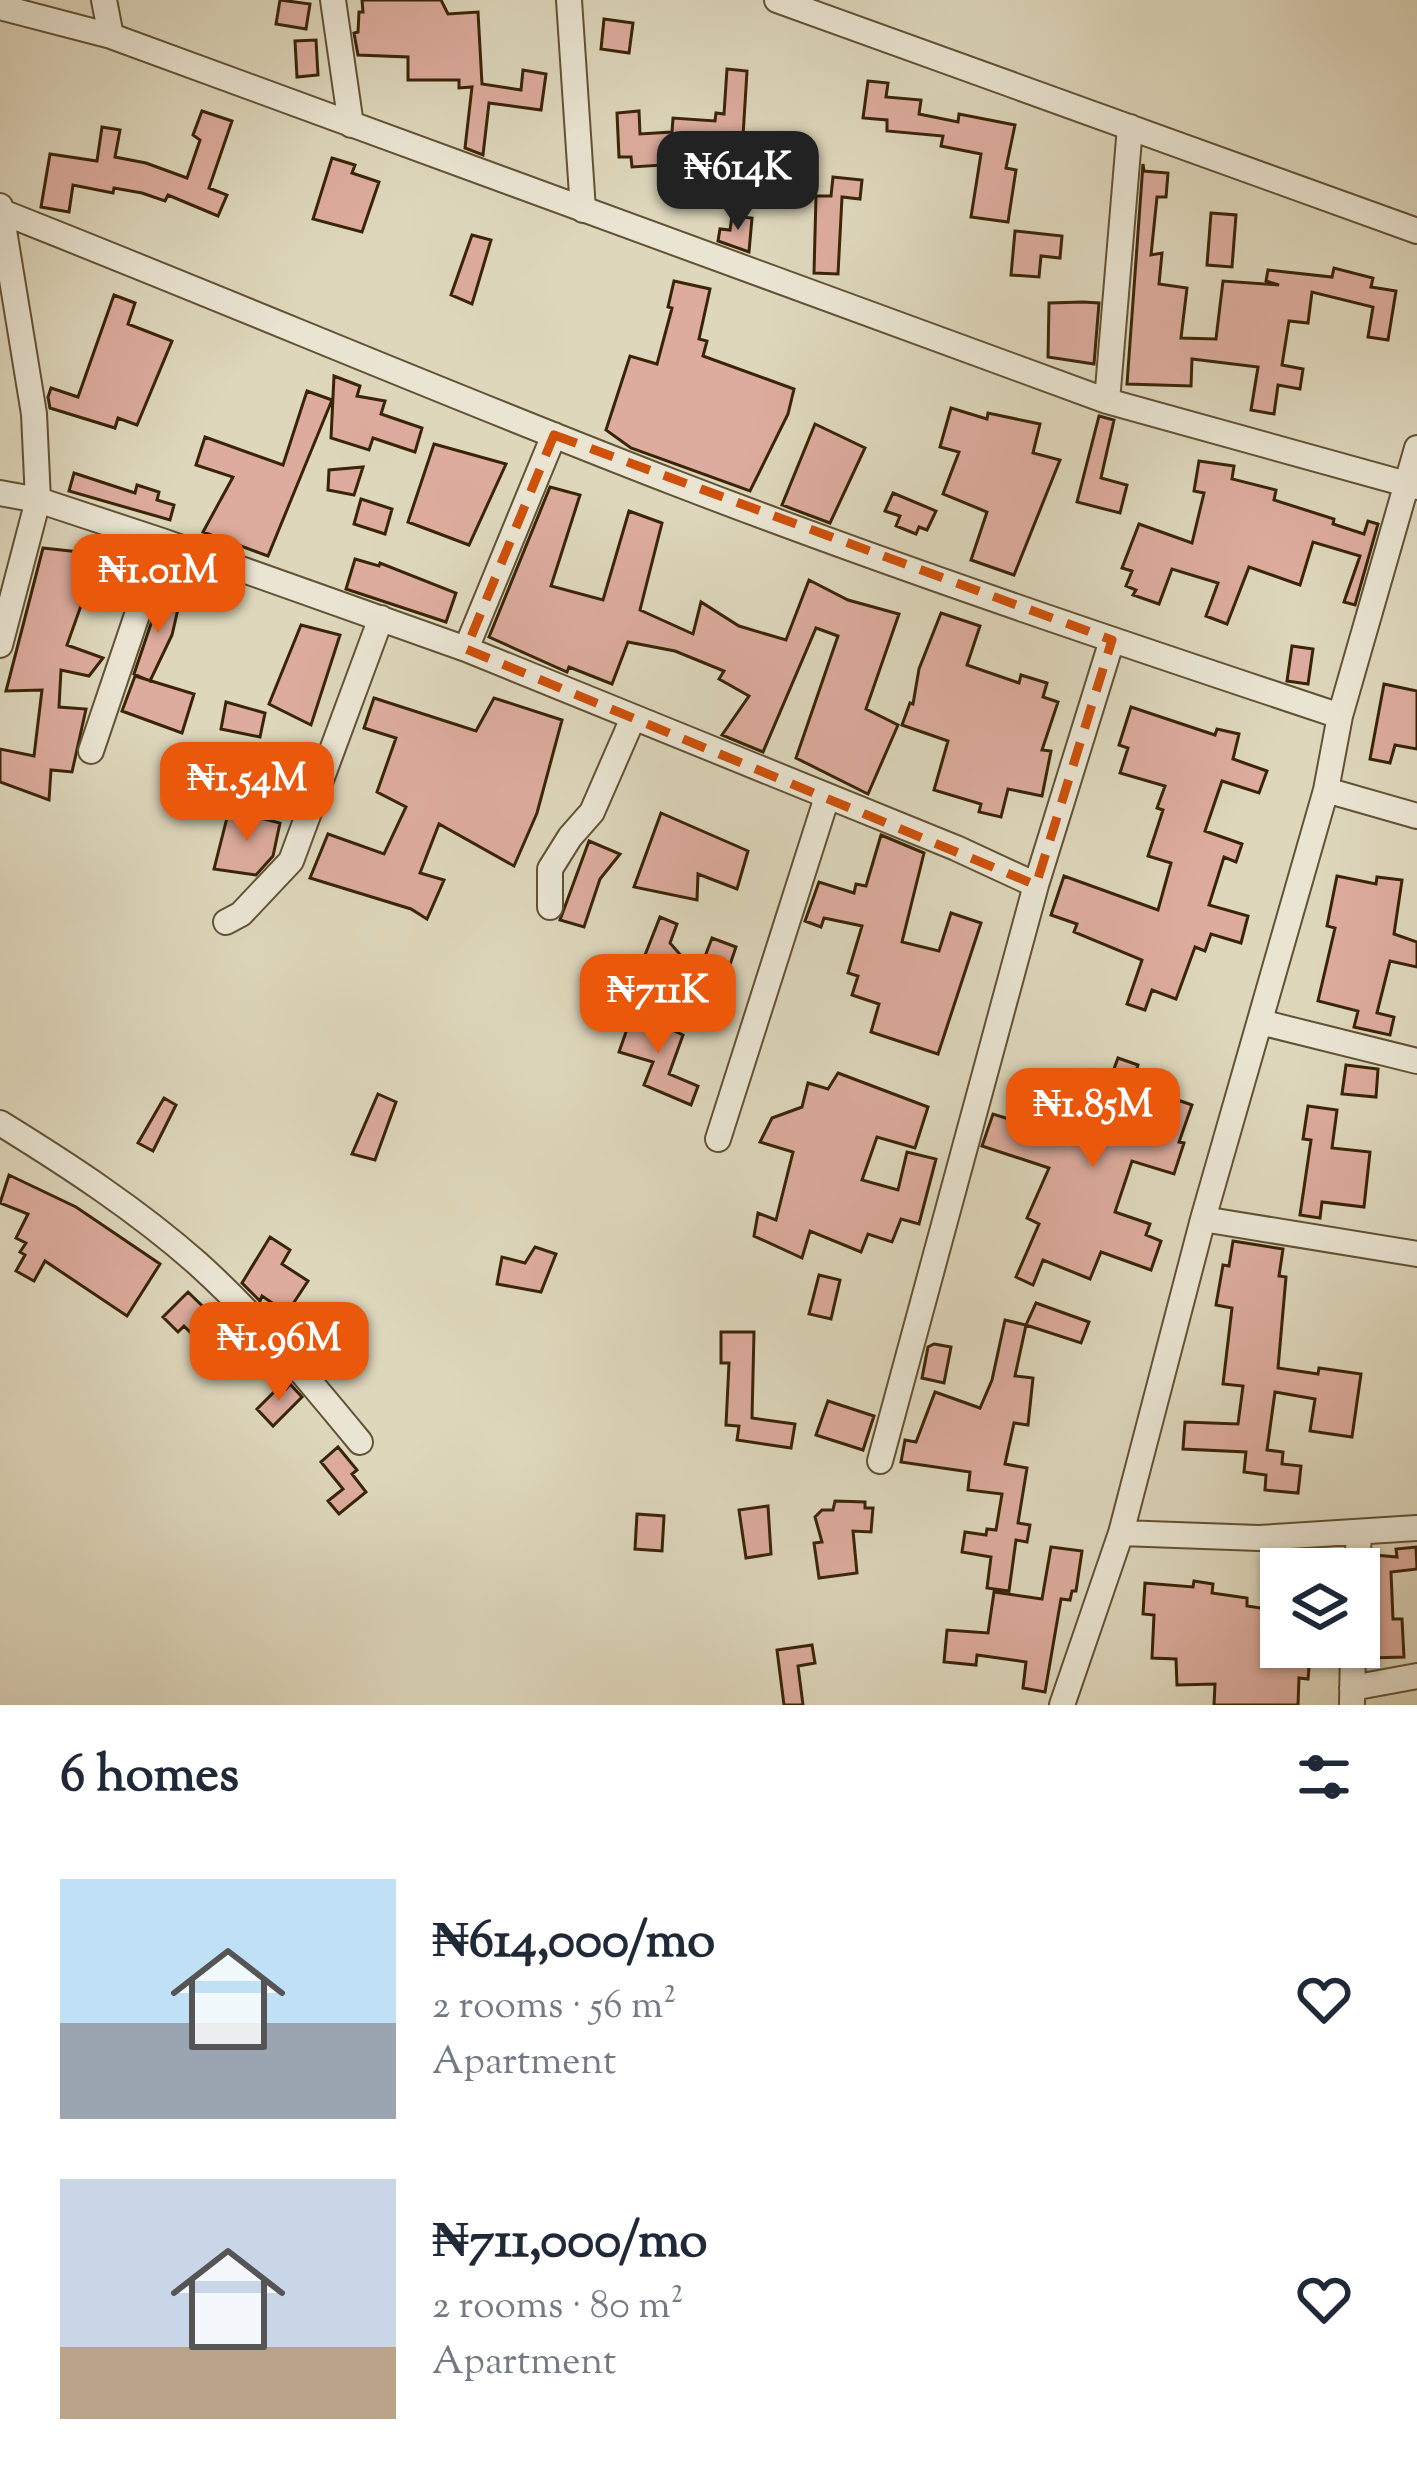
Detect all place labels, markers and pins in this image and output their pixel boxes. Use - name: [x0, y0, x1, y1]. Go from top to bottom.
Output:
- pin: ₦614K: [654, 131, 822, 233]
- pin: ₦1.01M: [60, 534, 256, 636]
- pin: ₦1.54M: [149, 742, 345, 844]
- pin: ₦711K: [574, 954, 742, 1056]
- pin: ₦1.85M: [995, 1068, 1191, 1170]
- pin: ₦1.96M: [181, 1302, 377, 1404]

